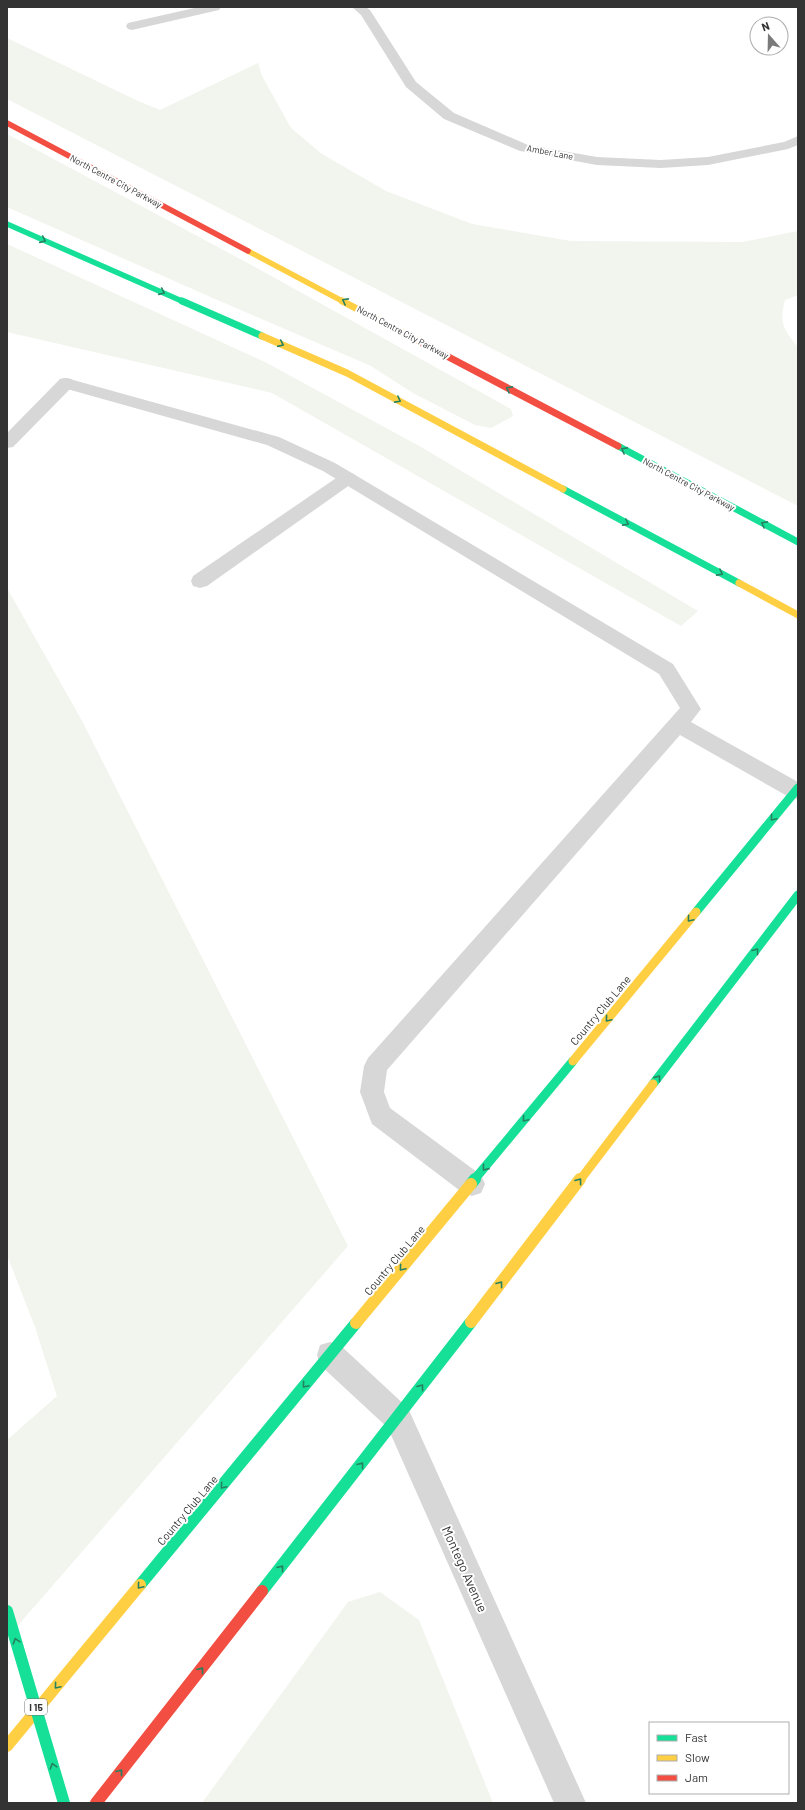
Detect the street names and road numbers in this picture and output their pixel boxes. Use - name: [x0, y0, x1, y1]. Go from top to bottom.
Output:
- street label: Amber Lane: [526, 142, 574, 162]
- street label: North Centre City Parkway: [68, 152, 164, 210]
- street label: North Centre City Parkway: [355, 303, 451, 361]
- street label: North Centre City Parkway: [641, 455, 737, 513]
- street label: Country Club Lane: [567, 972, 633, 1047]
- street label: Country Club Lane: [361, 1222, 427, 1297]
- street label: Country Club Lane: [154, 1472, 220, 1547]
- street label: Montego Avenue: [439, 1523, 491, 1615]
- road number: I 15: [25, 1699, 47, 1715]

